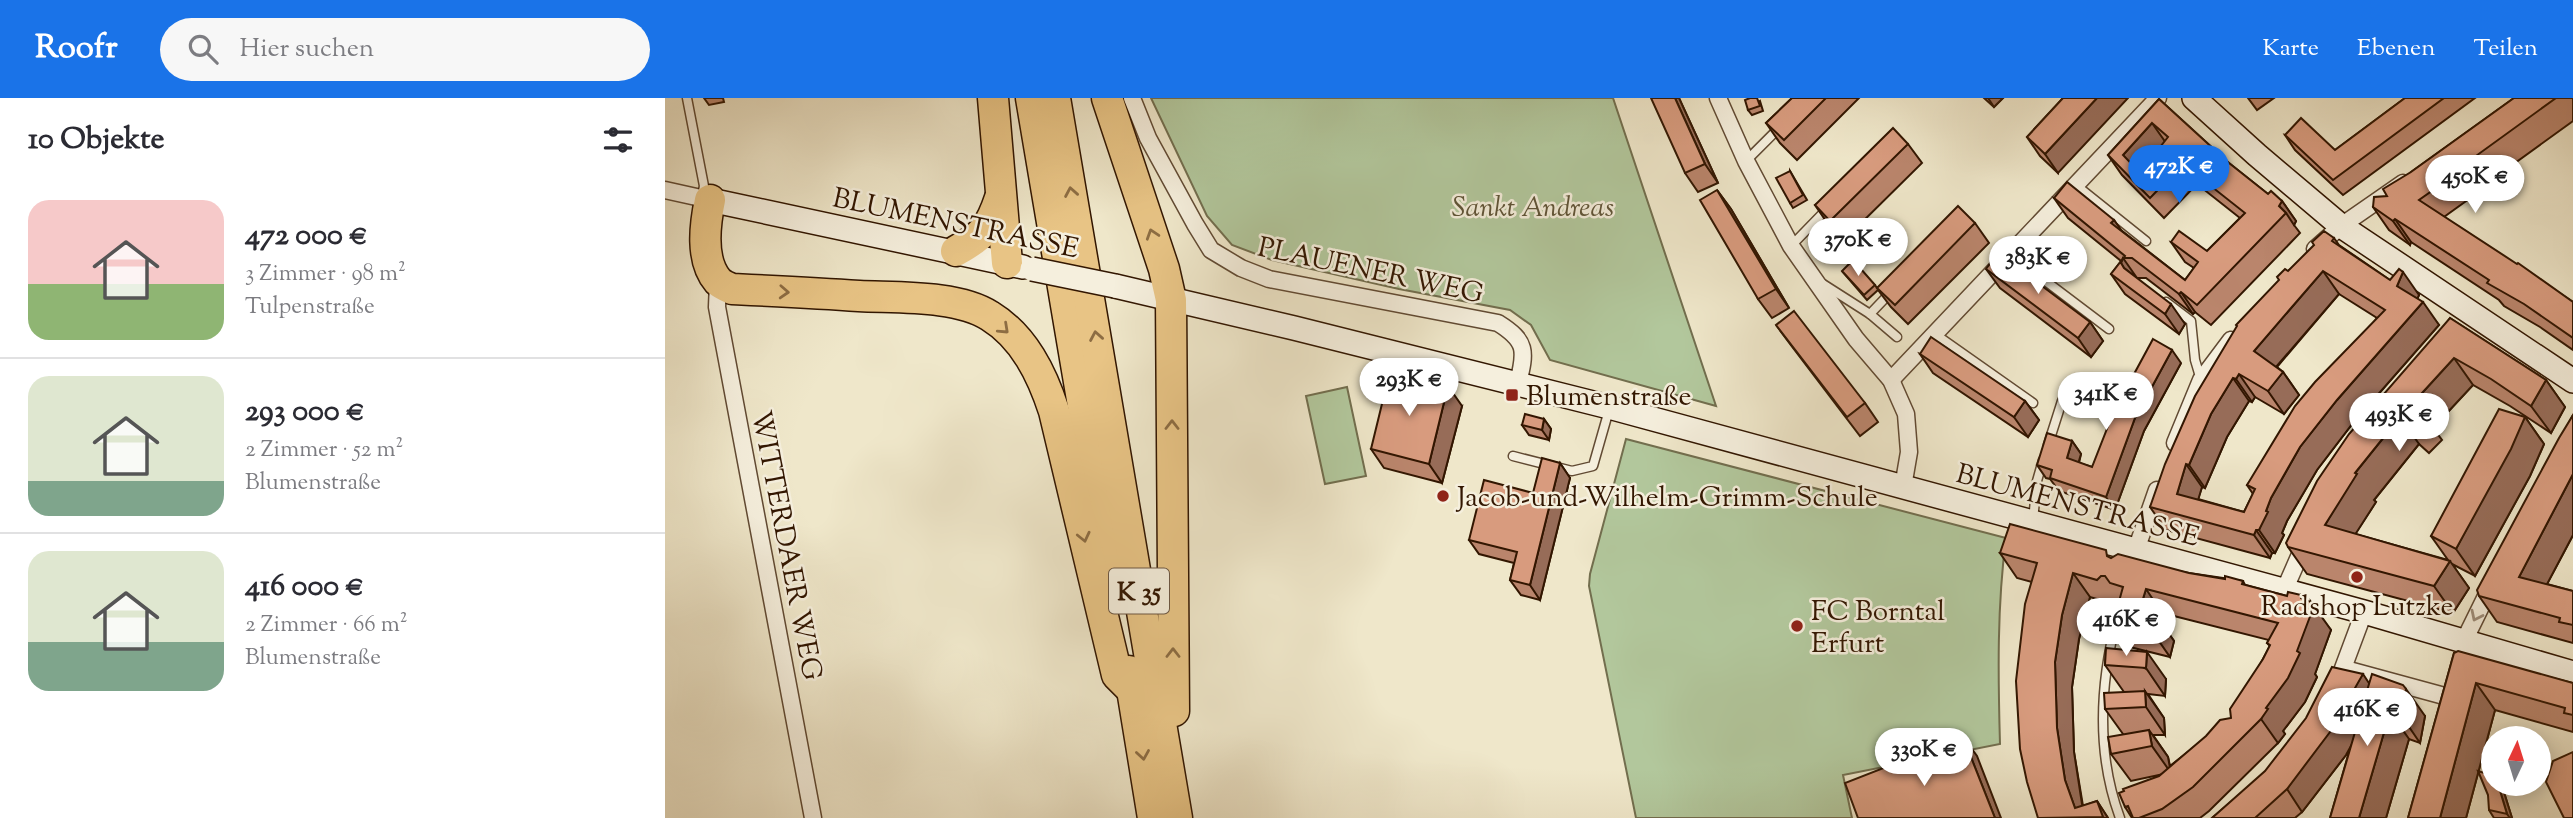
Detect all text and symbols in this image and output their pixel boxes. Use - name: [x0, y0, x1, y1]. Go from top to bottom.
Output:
- search box: [160, 18, 650, 81]
- text: Roofr: [35, 25, 118, 73]
- icon: search: [184, 30, 222, 68]
- text: Hier suchen: [240, 31, 374, 68]
- text: Karte: [2262, 32, 2319, 66]
- text: Ebenen: [2357, 32, 2435, 66]
- text: Teilen: [2473, 32, 2538, 66]
- text: 10 Objekte: [28, 119, 164, 162]
- icon: filters: [599, 121, 637, 159]
- pin: 472K €: [2122, 146, 2236, 205]
- text: 472K €: [2144, 151, 2214, 184]
- pin: 450K €: [2418, 156, 2532, 215]
- text: 450K €: [2441, 161, 2509, 194]
- street label: BLUMENSTRASSE: [829, 179, 1082, 271]
- one-way arrow: [1064, 186, 1079, 198]
- park label: Sankt Andreas: [1452, 189, 1614, 229]
- text: 472 000 €: [245, 215, 368, 258]
- pin: 370K €: [1801, 218, 1915, 278]
- text: 370K €: [1824, 224, 1892, 257]
- icon: home: [84, 228, 168, 312]
- street label: PLAUENER WEG: [1254, 228, 1487, 315]
- one-way arrow: [1146, 229, 1161, 241]
- pin: 383K €: [1981, 236, 2095, 296]
- text: 383K €: [2005, 242, 2071, 275]
- text: 3 Zimmer · 98 m²: [245, 258, 406, 291]
- one-way arrow: [779, 284, 790, 299]
- text: Tulpenstraße: [245, 291, 375, 324]
- one-way arrow: [996, 320, 1009, 333]
- one-way arrow: [1089, 330, 1104, 342]
- pin: 293K €: [1352, 358, 1466, 418]
- text: 293K €: [1376, 364, 1442, 397]
- pin: 341K €: [2049, 372, 2163, 432]
- place label: Blumenstraße: [1526, 378, 1691, 418]
- text: 341K €: [2074, 378, 2138, 411]
- marker: Blumenstraße: [1504, 387, 1520, 403]
- text: 293 000 €: [245, 391, 365, 434]
- pin: 493K €: [2342, 394, 2456, 453]
- text: 493K €: [2365, 399, 2433, 432]
- icon: home: [84, 404, 168, 488]
- street label: WITTERDAER WEG: [739, 407, 831, 684]
- one-way arrow: [1164, 419, 1180, 430]
- text: 2 Zimmer · 52 m²: [245, 434, 403, 467]
- street label: BLUMENSTRASSE: [1951, 455, 2204, 559]
- text: Blumenstraße: [245, 467, 381, 500]
- place label: Jacob-und-Wilhelm-Grimm-Schule: [1455, 479, 1878, 519]
- marker: Jacob-und-Wilhelm-Grimm-Schule: [1435, 488, 1451, 504]
- one-way arrow: [1075, 531, 1090, 543]
- text: 416 000 €: [245, 566, 364, 609]
- road number: K 35: [1109, 569, 1169, 614]
- marker: Radshop Lutzke: [2349, 569, 2365, 585]
- icon: home: [84, 579, 168, 663]
- place label: Radshop Lutzke: [2260, 588, 2454, 628]
- place label: FC Borntal Erfurt: [1811, 593, 1945, 665]
- pin: 416K €: [2069, 598, 2183, 658]
- text: 416K €: [2093, 604, 2159, 637]
- text: 2 Zimmer · 66 m²: [245, 609, 407, 642]
- one-way arrow: [2470, 609, 2484, 621]
- marker: FC Borntal Erfurt: [1789, 618, 1805, 634]
- text: Blumenstraße: [245, 642, 381, 675]
- one-way arrow: [1165, 647, 1181, 657]
- pin: 416K €: [2310, 688, 2424, 748]
- text: 416K €: [2334, 694, 2400, 727]
- north arrow: [2481, 726, 2551, 796]
- map controls: [2481, 726, 2551, 796]
- pin: 330K €: [1867, 728, 1981, 788]
- text: 330K €: [1891, 734, 1957, 767]
- one-way arrow: [1135, 749, 1150, 760]

